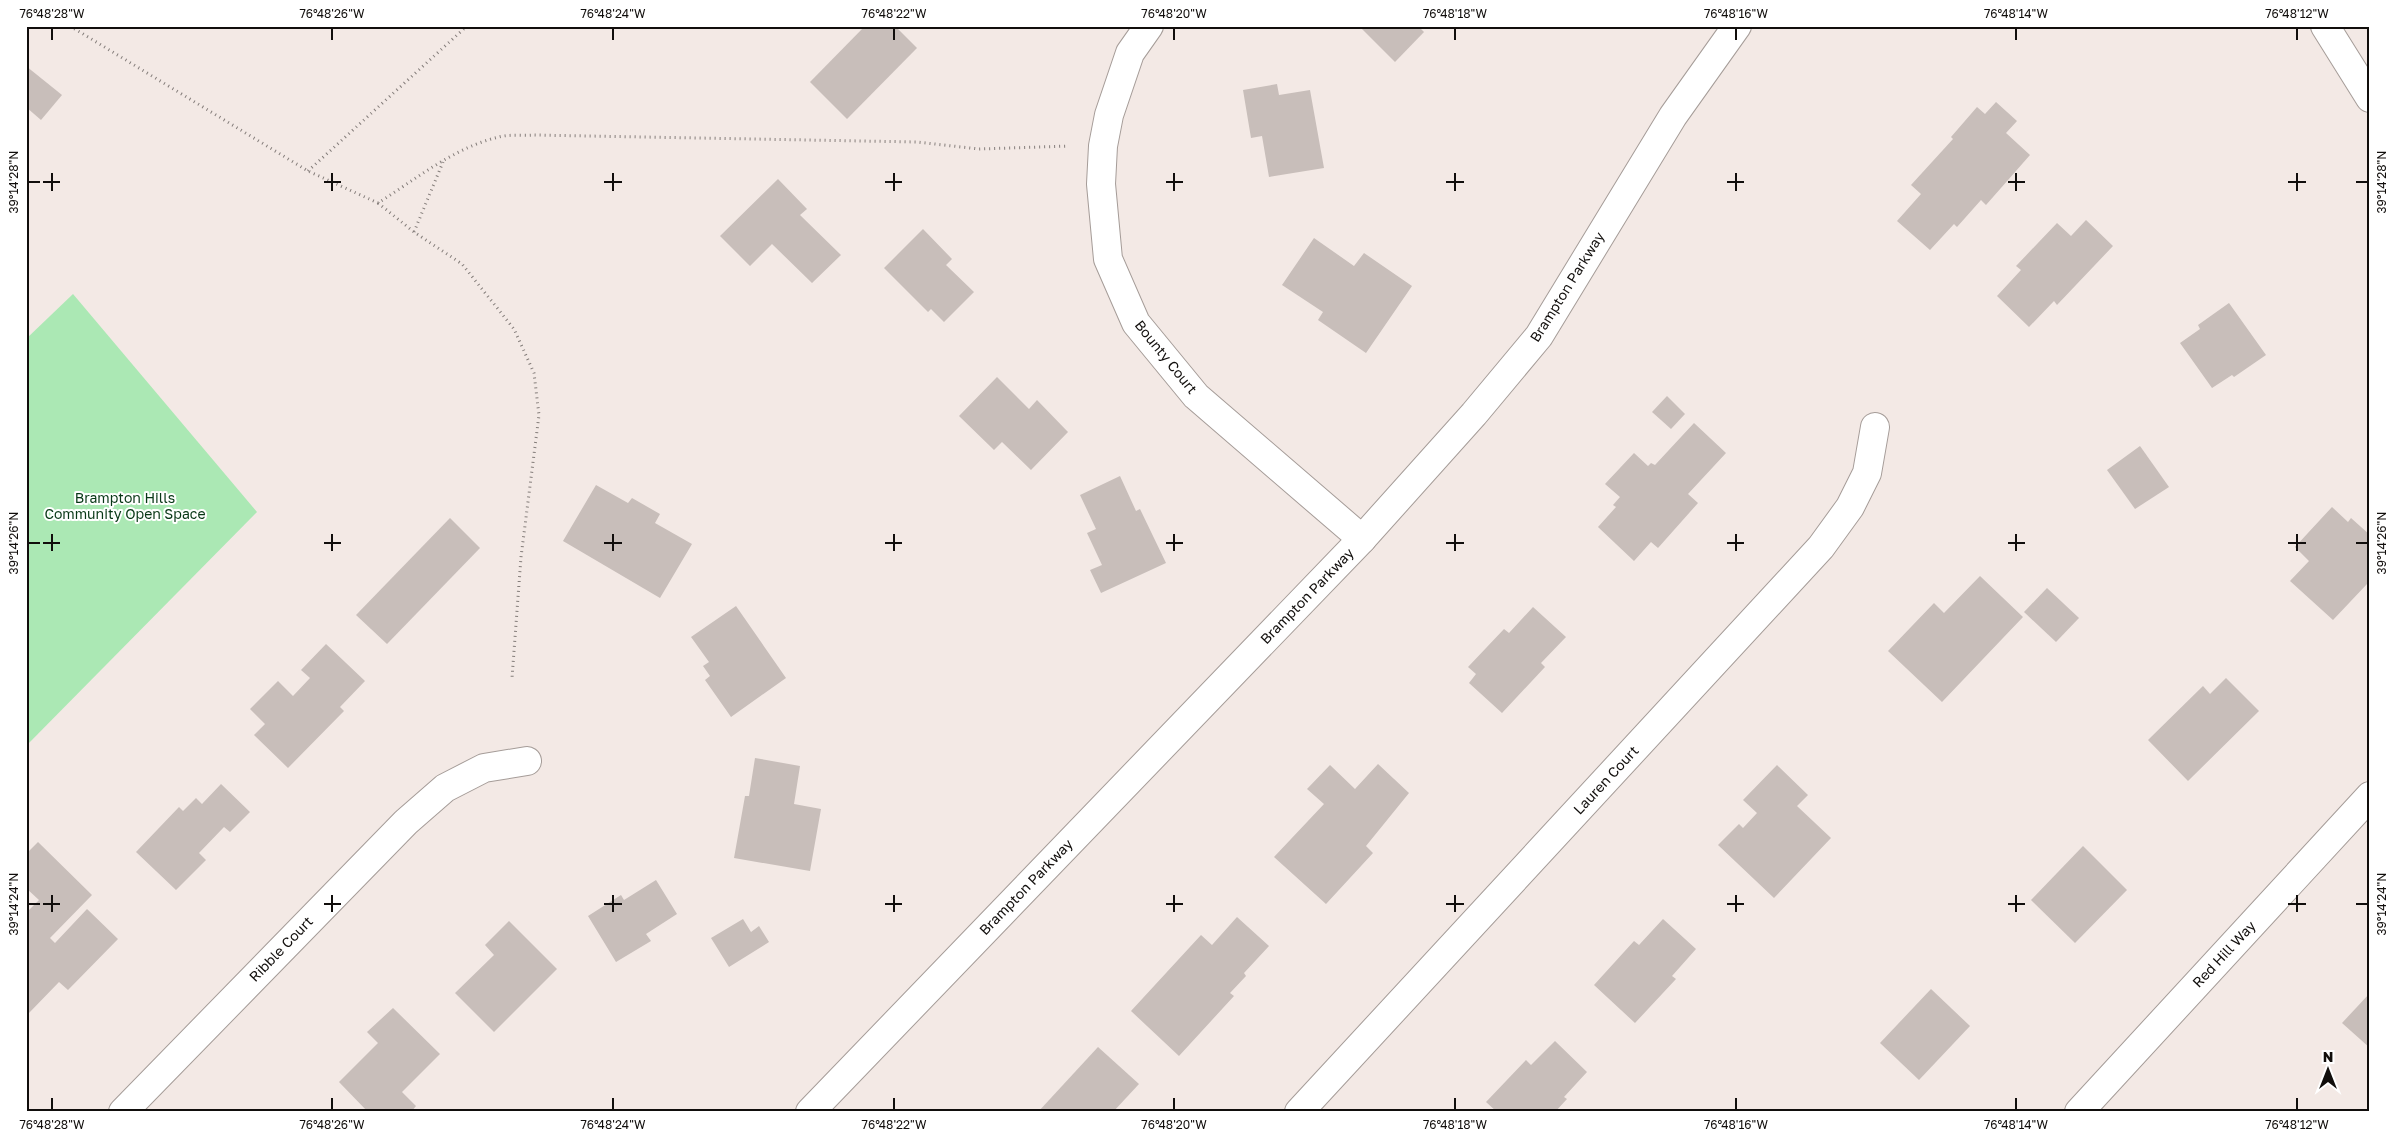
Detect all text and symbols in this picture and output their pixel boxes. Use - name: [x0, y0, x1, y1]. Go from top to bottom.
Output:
- text: 76°48'28"W: [19, 6, 85, 21]
- text: 76°48'26"W: [299, 6, 365, 21]
- text: 76°48'24"W: [580, 6, 646, 21]
- text: 76°48'22"W: [862, 6, 927, 21]
- text: 76°48'20"W: [1141, 6, 1207, 21]
- text: 76°48'18"W: [1423, 6, 1488, 21]
- text: 76°48'16"W: [1704, 6, 1768, 21]
- text: 76°48'14"W: [1984, 6, 2049, 21]
- text: 76°48'12"W: [2265, 6, 2329, 21]
- text: 39°14'28"N: [6, 151, 21, 213]
- text: 39°14'28"N: [2374, 151, 2389, 213]
- street label: Brampton Parkway: [1526, 228, 1607, 345]
- street label: Bounty Court: [1132, 316, 1201, 397]
- park label: Brampton Hills Community Open Space: [44, 489, 206, 522]
- text: 39°14'26"N: [6, 512, 21, 574]
- text: 39°14'26"N: [2374, 512, 2389, 574]
- street label: Brampton Parkway: [1257, 544, 1357, 647]
- street label: Lauren Court: [1569, 742, 1642, 818]
- street label: Brampton Parkway: [976, 835, 1076, 938]
- text: 39°14'24"N: [6, 873, 21, 935]
- text: 39°14'24"N: [2374, 873, 2389, 935]
- street label: Ribble Court: [245, 912, 316, 985]
- street label: Red Hill Way: [2188, 917, 2259, 990]
- north arrow: [2304, 1046, 2354, 1096]
- text: N: [2323, 1048, 2333, 1065]
- text: 76°48'28"W: [19, 1117, 85, 1132]
- text: 76°48'26"W: [299, 1117, 365, 1132]
- text: 76°48'24"W: [580, 1117, 646, 1132]
- text: 76°48'22"W: [862, 1117, 927, 1132]
- text: 76°48'20"W: [1141, 1117, 1207, 1132]
- text: 76°48'18"W: [1423, 1117, 1488, 1132]
- text: 76°48'16"W: [1704, 1117, 1768, 1132]
- text: 76°48'14"W: [1984, 1117, 2049, 1132]
- text: 76°48'12"W: [2265, 1117, 2329, 1132]

